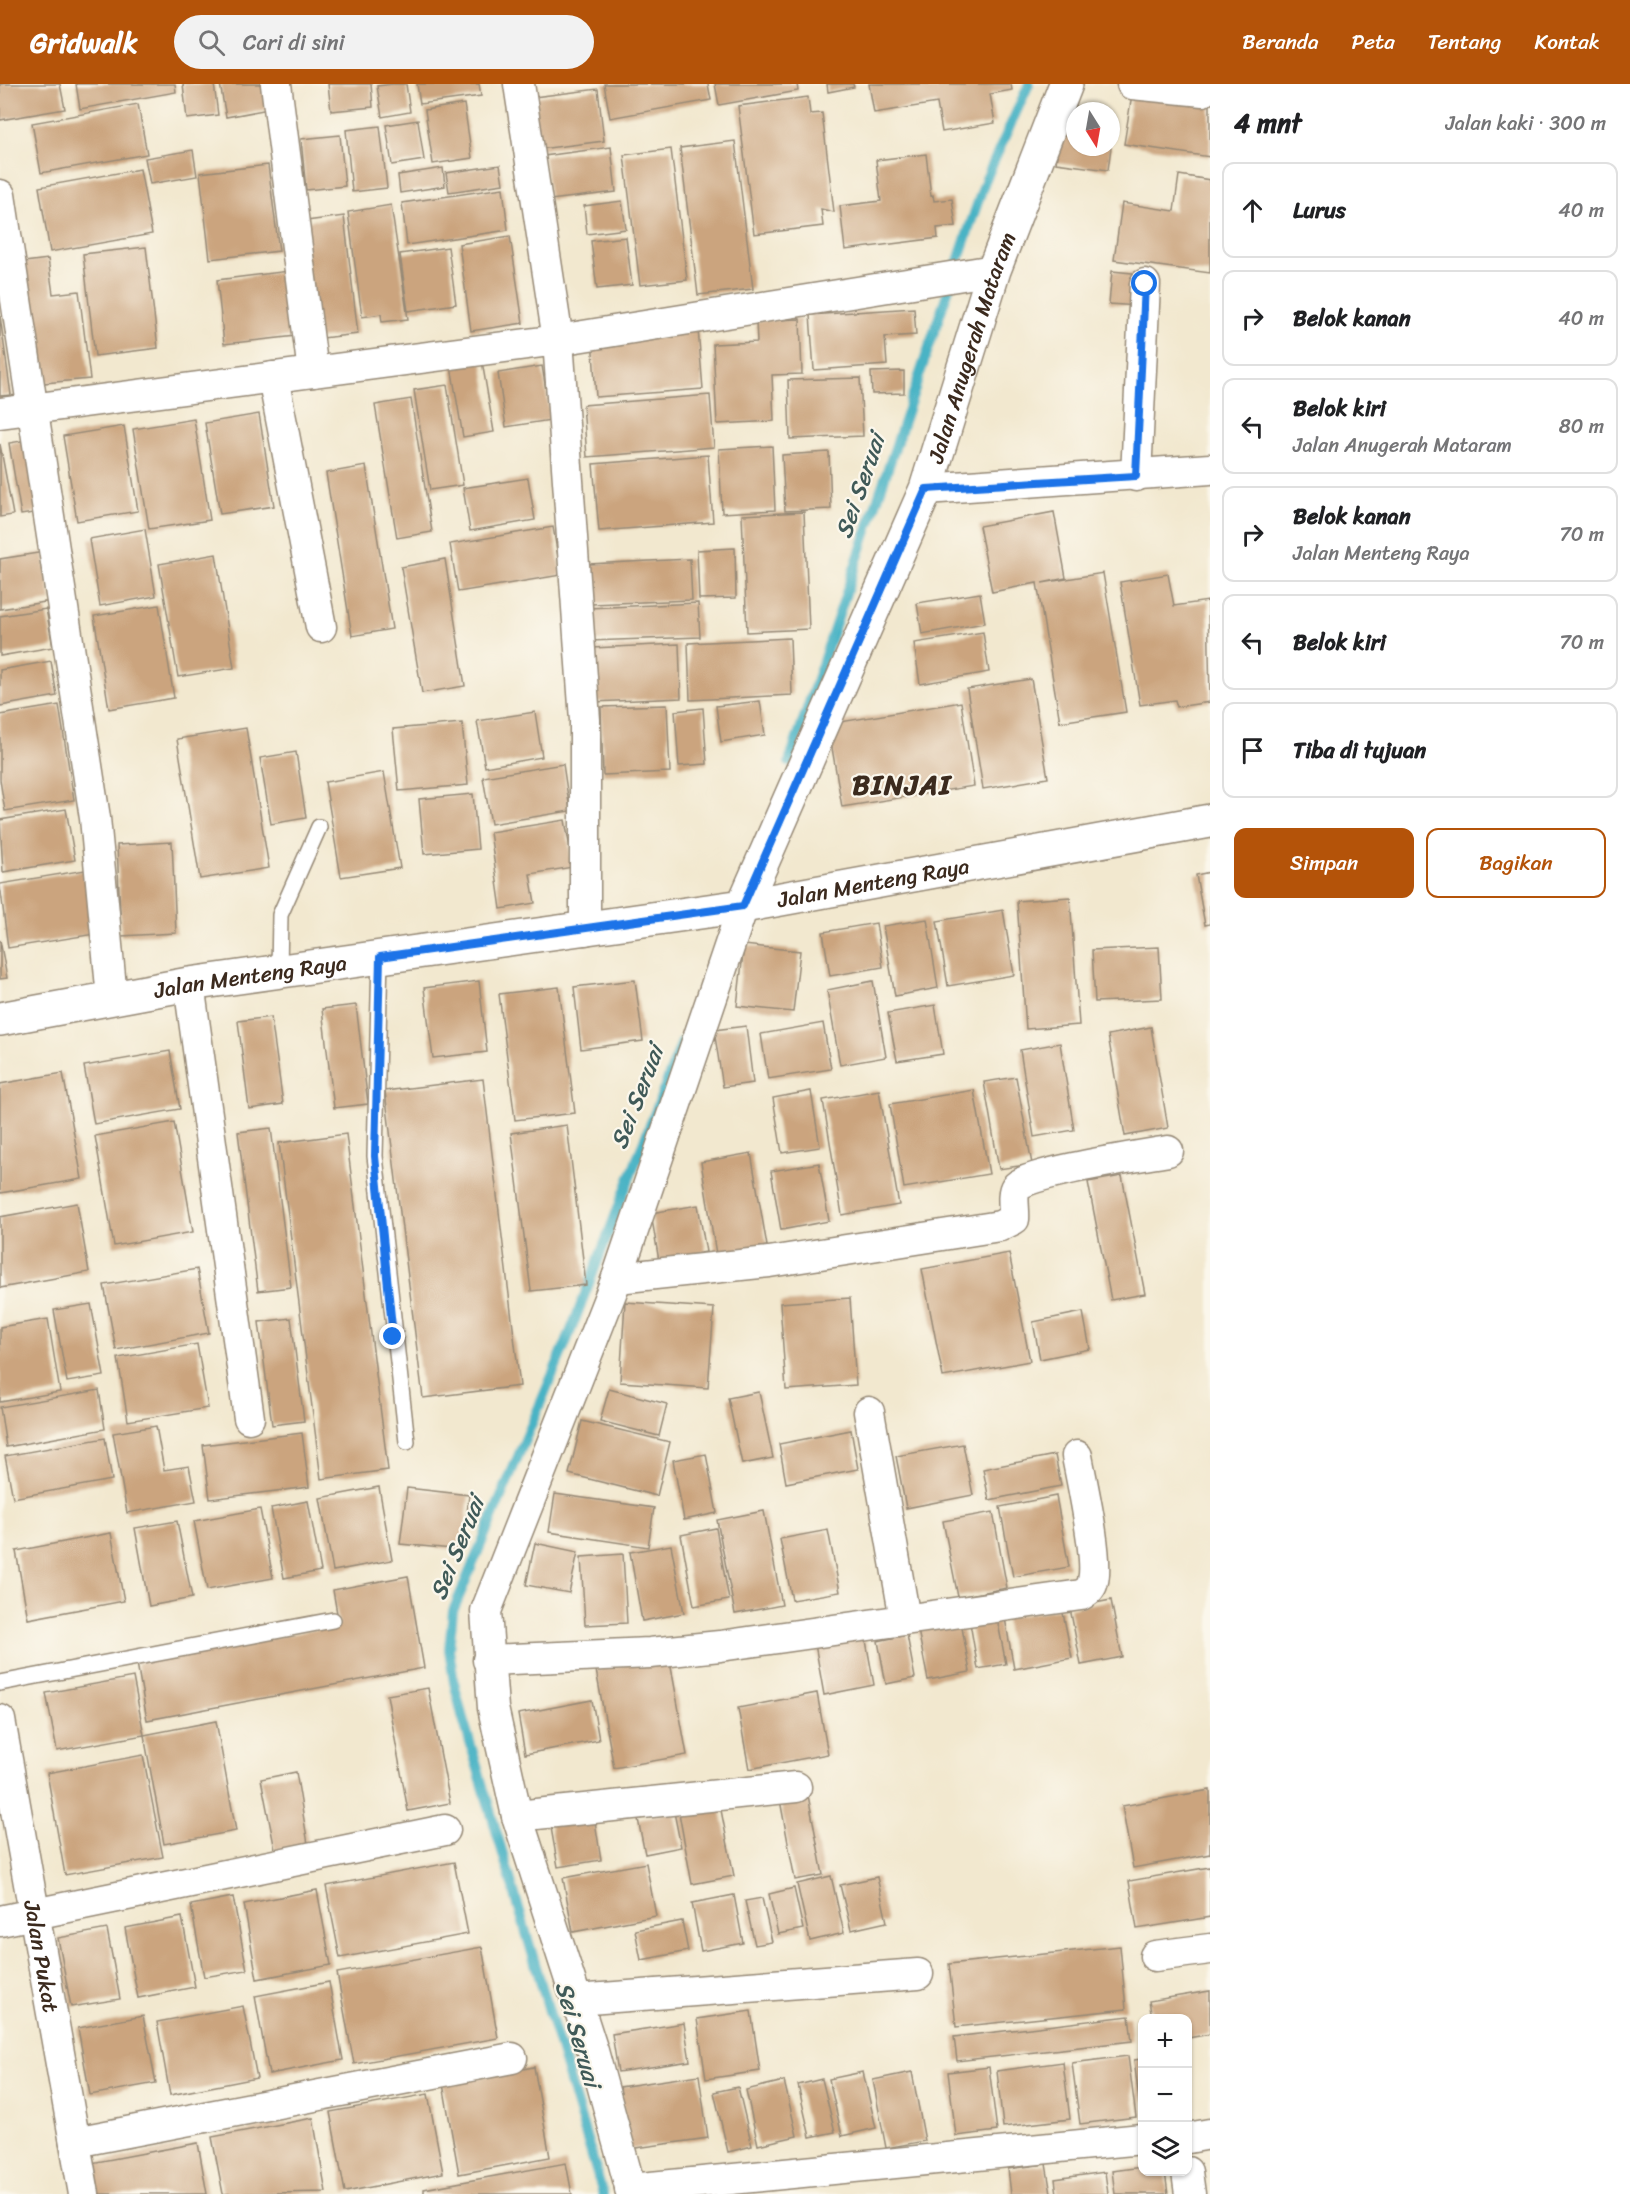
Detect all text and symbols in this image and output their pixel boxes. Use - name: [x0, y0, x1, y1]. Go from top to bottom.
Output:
- search box: [174, 15, 594, 69]
- text: Gridwalk: [30, 18, 138, 67]
- text: Cari di sini: [243, 23, 345, 62]
- text: Beranda: [1242, 23, 1318, 61]
- text: Peta: [1351, 23, 1395, 61]
- text: Tentang: [1428, 23, 1501, 61]
- text: Kontak: [1534, 23, 1600, 61]
- icon: search: [195, 26, 228, 59]
- text: 4 mnt: [1234, 100, 1301, 146]
- north arrow: [1066, 102, 1120, 156]
- text: Jalan kaki · 300 m: [1445, 106, 1606, 141]
- text: Lurus: [1293, 191, 1346, 230]
- text: 40 m: [1558, 193, 1604, 228]
- icon: ahead: [1236, 194, 1269, 227]
- street label: Jalan Anugerah Mataram: [916, 226, 1027, 469]
- route start: [1131, 270, 1157, 296]
- text: Belok kanan: [1293, 299, 1411, 338]
- text: 40 m: [1558, 301, 1604, 336]
- icon: right: [1236, 302, 1269, 335]
- text: Belok kiri: [1293, 389, 1386, 428]
- text: 80 m: [1559, 409, 1604, 444]
- icon: left: [1236, 410, 1269, 443]
- water label: Sei Seruai: [823, 424, 899, 544]
- text: Jalan Anugerah Mataram: [1293, 428, 1512, 463]
- text: Belok kanan: [1293, 497, 1411, 536]
- text: 70 m: [1559, 517, 1604, 552]
- icon: right: [1236, 518, 1269, 551]
- text: Jalan Menteng Raya: [1293, 536, 1469, 571]
- text: Belok kiri: [1293, 623, 1386, 662]
- text: 70 m: [1559, 625, 1604, 660]
- icon: left: [1236, 626, 1269, 659]
- text: Tiba di tujuan: [1293, 731, 1426, 770]
- icon: arrive: [1236, 734, 1269, 767]
- district label: BINJAI: [852, 760, 952, 809]
- button: Simpan: [1234, 828, 1414, 898]
- button: Bagikan: [1426, 828, 1606, 898]
- street label: Jalan Menteng Raya: [773, 846, 972, 920]
- street label: Jalan Menteng Raya: [150, 943, 349, 1010]
- water label: Sei Seruai: [598, 1035, 678, 1155]
- route end: [379, 1323, 405, 1349]
- water label: Sei Seruai: [417, 1486, 498, 1606]
- street label: Jalan Pukat: [12, 1896, 71, 2016]
- water label: Sei Seruai: [543, 1976, 614, 2096]
- map controls: [1138, 2014, 1192, 2176]
- button: +: [1138, 2014, 1192, 2068]
- button: −: [1138, 2068, 1192, 2122]
- button: layers: [1138, 2122, 1192, 2176]

